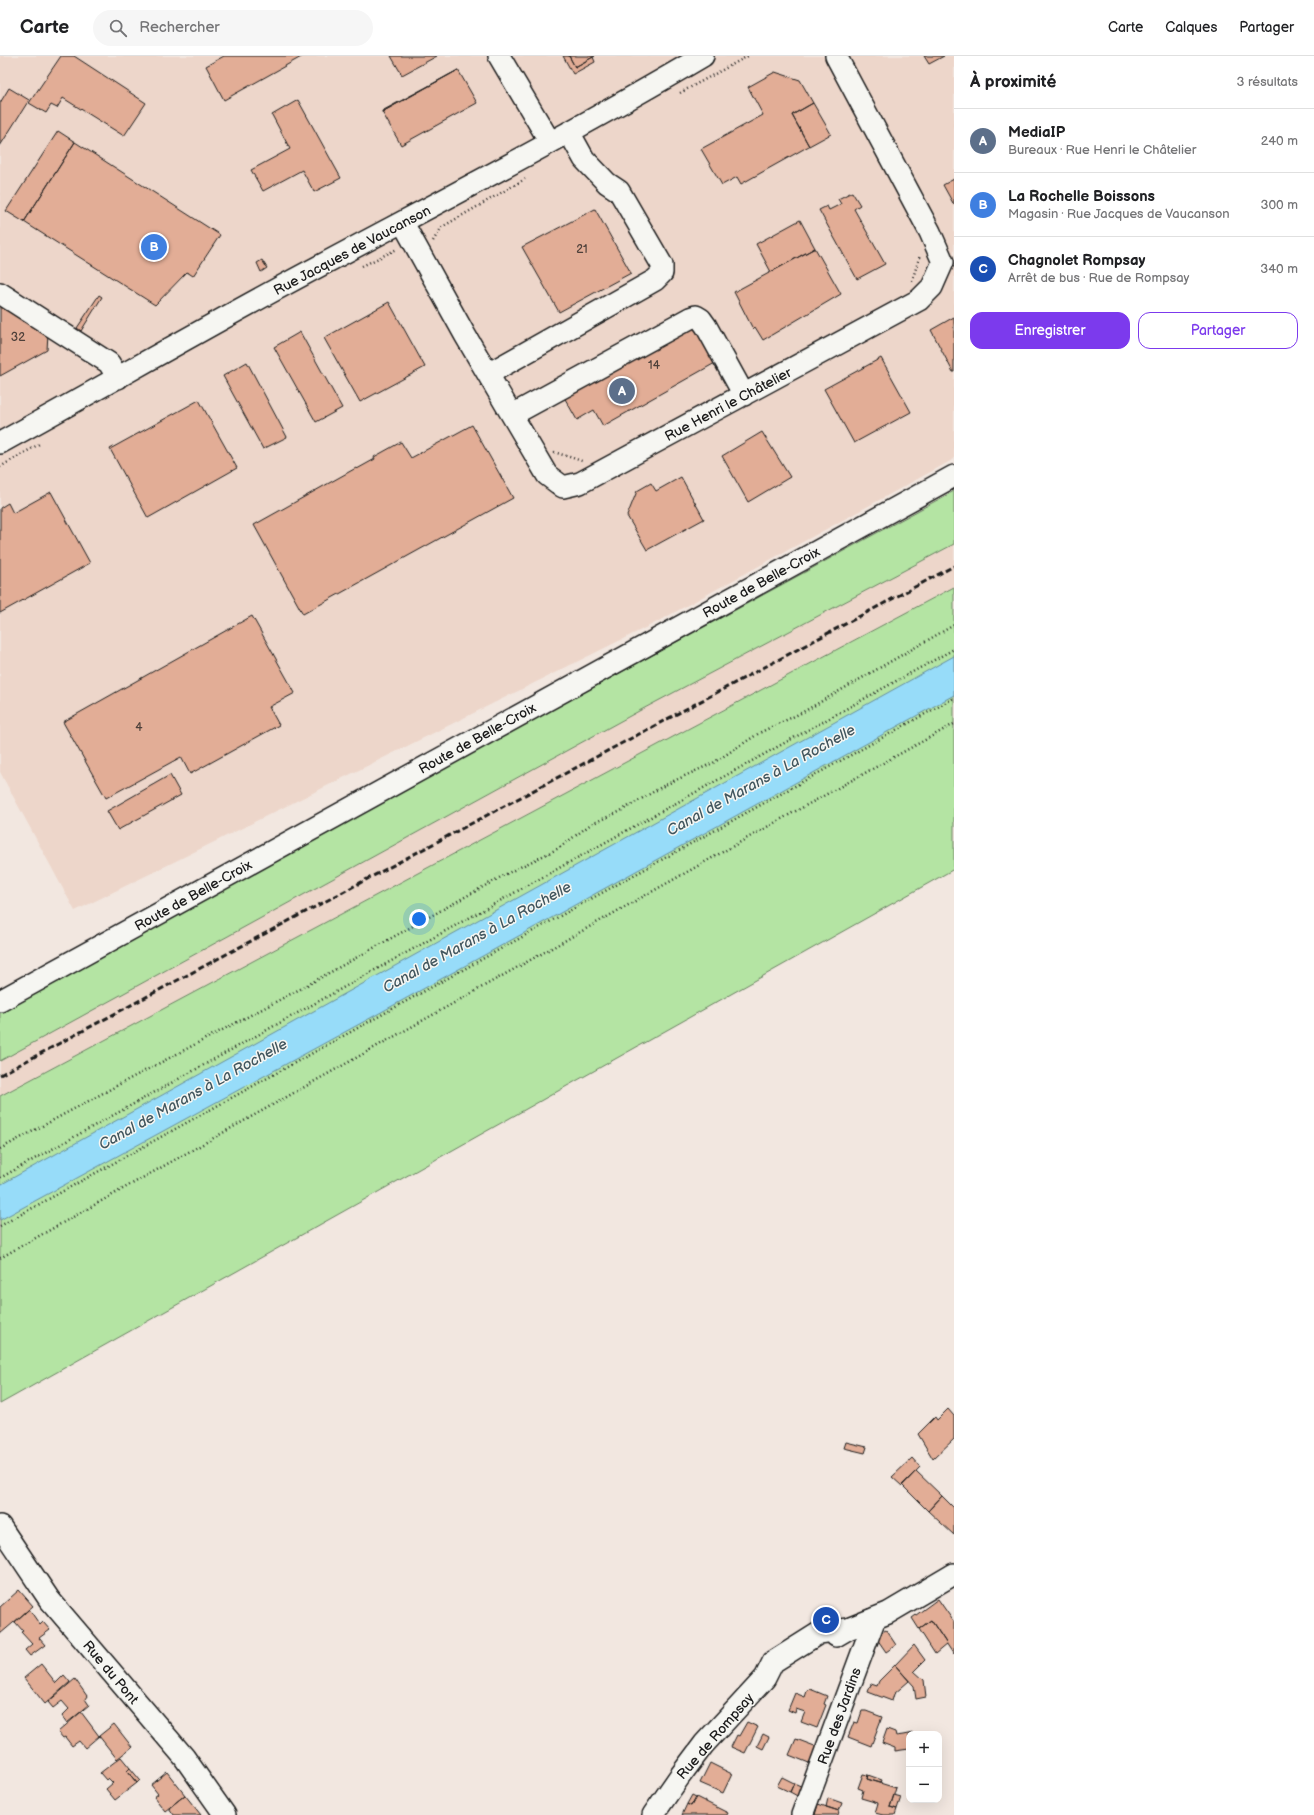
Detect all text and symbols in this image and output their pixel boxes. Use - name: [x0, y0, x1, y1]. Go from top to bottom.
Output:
- search box: [93, 10, 373, 46]
- text: Carte: [20, 16, 69, 39]
- icon: search: [107, 17, 129, 39]
- text: Rechercher: [139, 18, 220, 37]
- text: Carte: [1108, 19, 1143, 36]
- text: Calques: [1165, 19, 1217, 36]
- text: Partager: [1239, 19, 1294, 36]
- text: À proximité: [970, 72, 1056, 92]
- text: 3 résultats: [1236, 74, 1298, 90]
- text: MediaIP: [1008, 123, 1065, 142]
- text: A: [979, 133, 987, 149]
- text: 240 m: [1261, 133, 1298, 149]
- text: Bureaux · Rue Henri le Châtelier: [1008, 142, 1196, 158]
- text: La Rochelle Boissons: [1008, 187, 1155, 206]
- text: B: [978, 197, 988, 213]
- text: 300 m: [1260, 197, 1298, 213]
- street label: Rue Jacques de Vaucanson: [271, 202, 434, 299]
- text: Magasin · Rue Jacques de Vaucanson: [1008, 206, 1230, 222]
- pin: B: [141, 232, 167, 262]
- house number: 21: [576, 242, 588, 257]
- text: Chagnolet Rompsay: [1008, 251, 1145, 270]
- text: C: [978, 261, 988, 277]
- text: 340 m: [1260, 261, 1298, 277]
- text: Arrêt de bus · Rue de Rompsay: [1008, 270, 1189, 286]
- button: Enregistrer: [970, 312, 1130, 349]
- button: Partager: [1138, 312, 1298, 349]
- house number: 32: [11, 330, 25, 345]
- house number: 14: [648, 358, 661, 373]
- street label: Rue Henri le Châtelier: [662, 363, 795, 445]
- pin: A: [609, 376, 635, 406]
- street label: Route de Belle-Croix: [700, 543, 823, 622]
- street label: Route de Belle-Croix: [416, 699, 539, 778]
- house number: 4: [135, 720, 143, 735]
- water label: Canal de Marans à La Rochelle: [664, 720, 859, 840]
- street label: Route de Belle-Croix: [132, 856, 255, 935]
- water label: Canal de Marans à La Rochelle: [380, 877, 575, 997]
- your location: [409, 909, 429, 929]
- water label: Canal de Marans à La Rochelle: [96, 1034, 291, 1154]
- pin: C: [813, 1605, 839, 1635]
- street label: Rue du Pont: [79, 1637, 143, 1708]
- street label: Rue des Jardins: [814, 1665, 865, 1767]
- street label: Rue de Rompsay: [673, 1689, 758, 1783]
- map controls: [906, 1731, 942, 1803]
- button: +: [906, 1731, 942, 1767]
- button: −: [906, 1767, 942, 1803]

